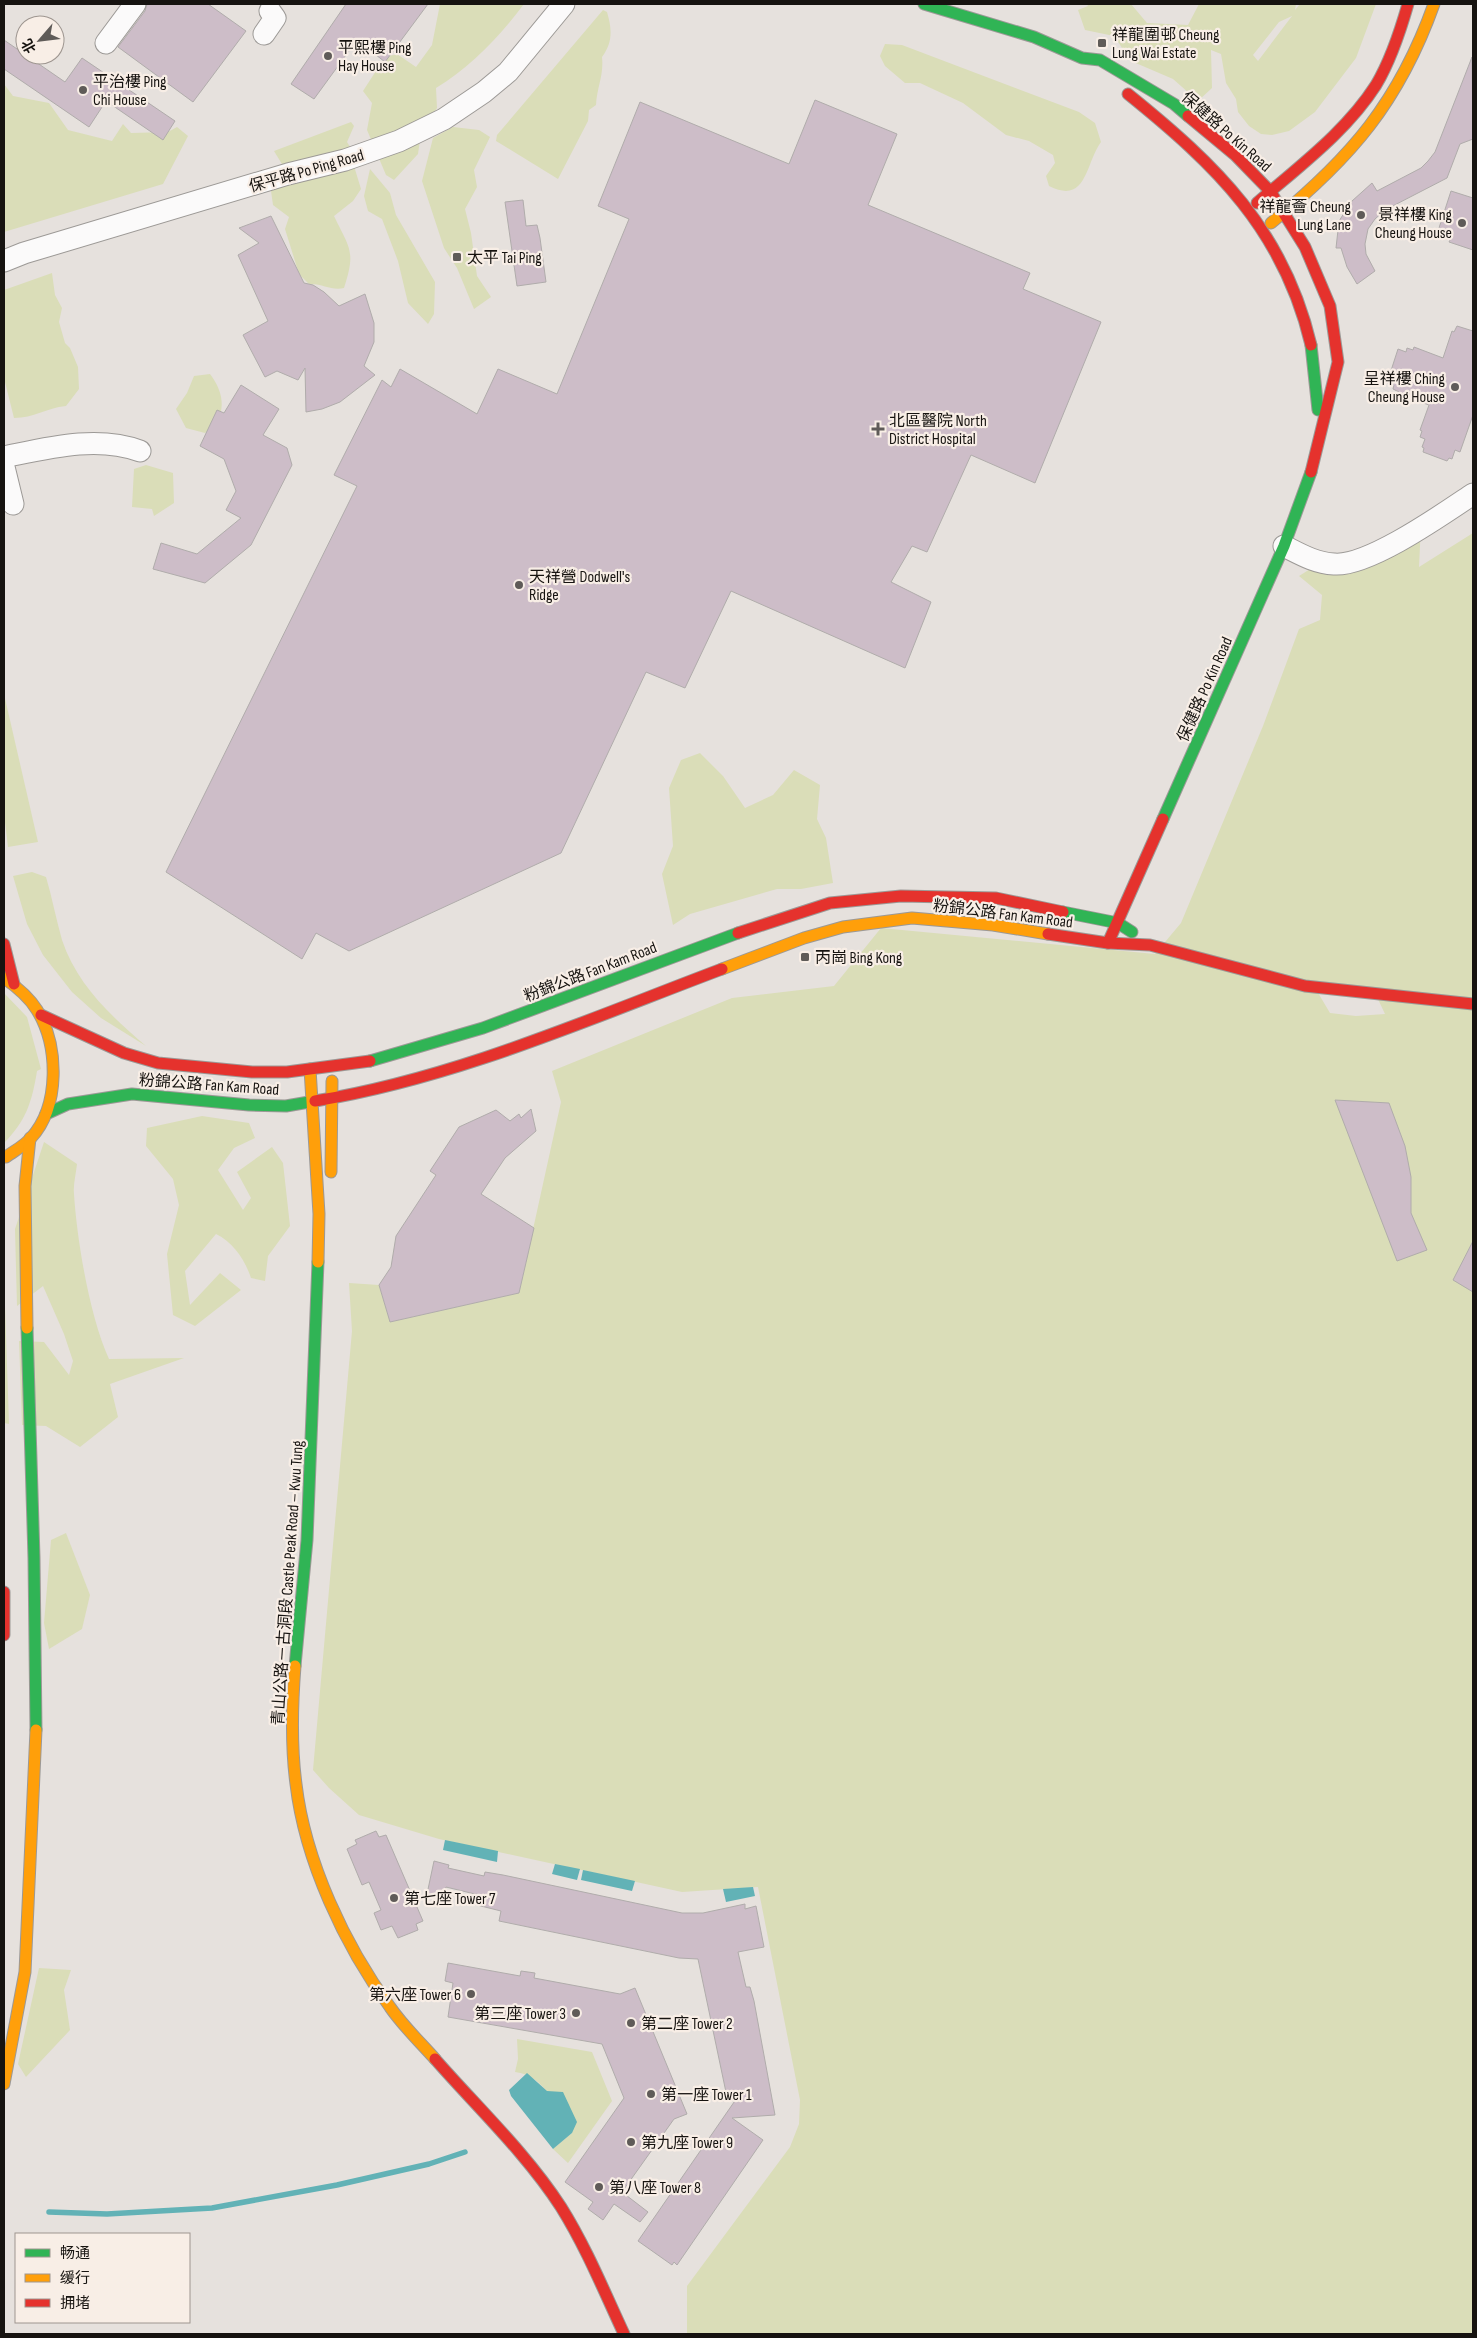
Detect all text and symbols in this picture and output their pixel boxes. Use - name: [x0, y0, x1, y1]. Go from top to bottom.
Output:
- north arrow: [15, 15, 65, 65]
- place label: 祥龍圍邨 Cheung Lung Wai Estate: [1112, 26, 1220, 63]
- text: 北: [18, 36, 40, 56]
- marker: 祥龍圍邨 Cheung Lung Wai Estate: [1096, 37, 1108, 49]
- place label: 平熙樓 Ping Hay House: [338, 39, 412, 76]
- marker: 平熙樓 Ping Hay House: [322, 50, 334, 62]
- place label: 平治樓 Ping Chi House: [93, 73, 167, 110]
- marker: 平治樓 Ping Chi House: [77, 84, 89, 96]
- street label: 保健路 Po Kin Road: [1177, 88, 1275, 176]
- street label: 保平路 Po Ping Road: [247, 146, 366, 197]
- place label: 祥龍薈 Cheung Lung Lane: [1259, 198, 1351, 235]
- place label: 景祥樓 King Cheung House: [1375, 206, 1452, 243]
- marker: 祥龍薈 Cheung Lung Lane: [1355, 209, 1367, 221]
- marker: 景祥樓 King Cheung House: [1456, 217, 1468, 229]
- place label: 太平 Tai Ping: [467, 249, 542, 268]
- marker: 太平 Tai Ping: [451, 251, 463, 263]
- place label: 呈祥樓 Ching Cheung House: [1364, 370, 1445, 407]
- marker: 呈祥樓 Ching Cheung House: [1449, 381, 1461, 393]
- place label: 北區醫院 North District Hospital: [889, 412, 987, 449]
- marker: 北區醫院 North District Hospital: [871, 422, 885, 436]
- place label: 天祥營 Dodwell's Ridge: [529, 568, 631, 605]
- marker: 天祥營 Dodwell's Ridge: [513, 579, 525, 591]
- street label: 保健路 Po Kin Road: [1174, 634, 1237, 745]
- street label: 粉錦公路 Fan Kam Road: [932, 896, 1074, 932]
- street label: 粉錦公路 Fan Kam Road: [521, 938, 660, 1006]
- place label: 丙崗 Bing Kong: [815, 949, 902, 968]
- marker: 丙崗 Bing Kong: [799, 951, 811, 963]
- street label: 粉錦公路 Fan Kam Road: [138, 1071, 280, 1100]
- street label: 青山公路－古洞段 Castle Peak Road – Kwu Tung: [269, 1440, 308, 1726]
- place label: 第七座 Tower 7: [404, 1890, 496, 1909]
- marker: 第七座 Tower 7: [388, 1892, 400, 1904]
- place label: 第六座 Tower 6: [369, 1986, 461, 2005]
- marker: 第六座 Tower 6: [465, 1988, 477, 2000]
- place label: 第三座 Tower 3: [474, 2005, 566, 2024]
- marker: 第三座 Tower 3: [570, 2007, 582, 2019]
- place label: 第二座 Tower 2: [641, 2015, 733, 2034]
- marker: 第二座 Tower 2: [625, 2017, 637, 2029]
- place label: 第一座 Tower 1: [661, 2086, 752, 2105]
- marker: 第一座 Tower 1: [645, 2088, 657, 2100]
- place label: 第九座 Tower 9: [641, 2134, 733, 2153]
- marker: 第九座 Tower 9: [625, 2136, 637, 2148]
- place label: 第八座 Tower 8: [609, 2179, 701, 2198]
- marker: 第八座 Tower 8: [593, 2181, 605, 2193]
- legend: [15, 2233, 190, 2323]
- text: 畅通: [60, 2244, 90, 2263]
- text: 缓行: [60, 2269, 90, 2288]
- text: 拥堵: [60, 2294, 90, 2313]

